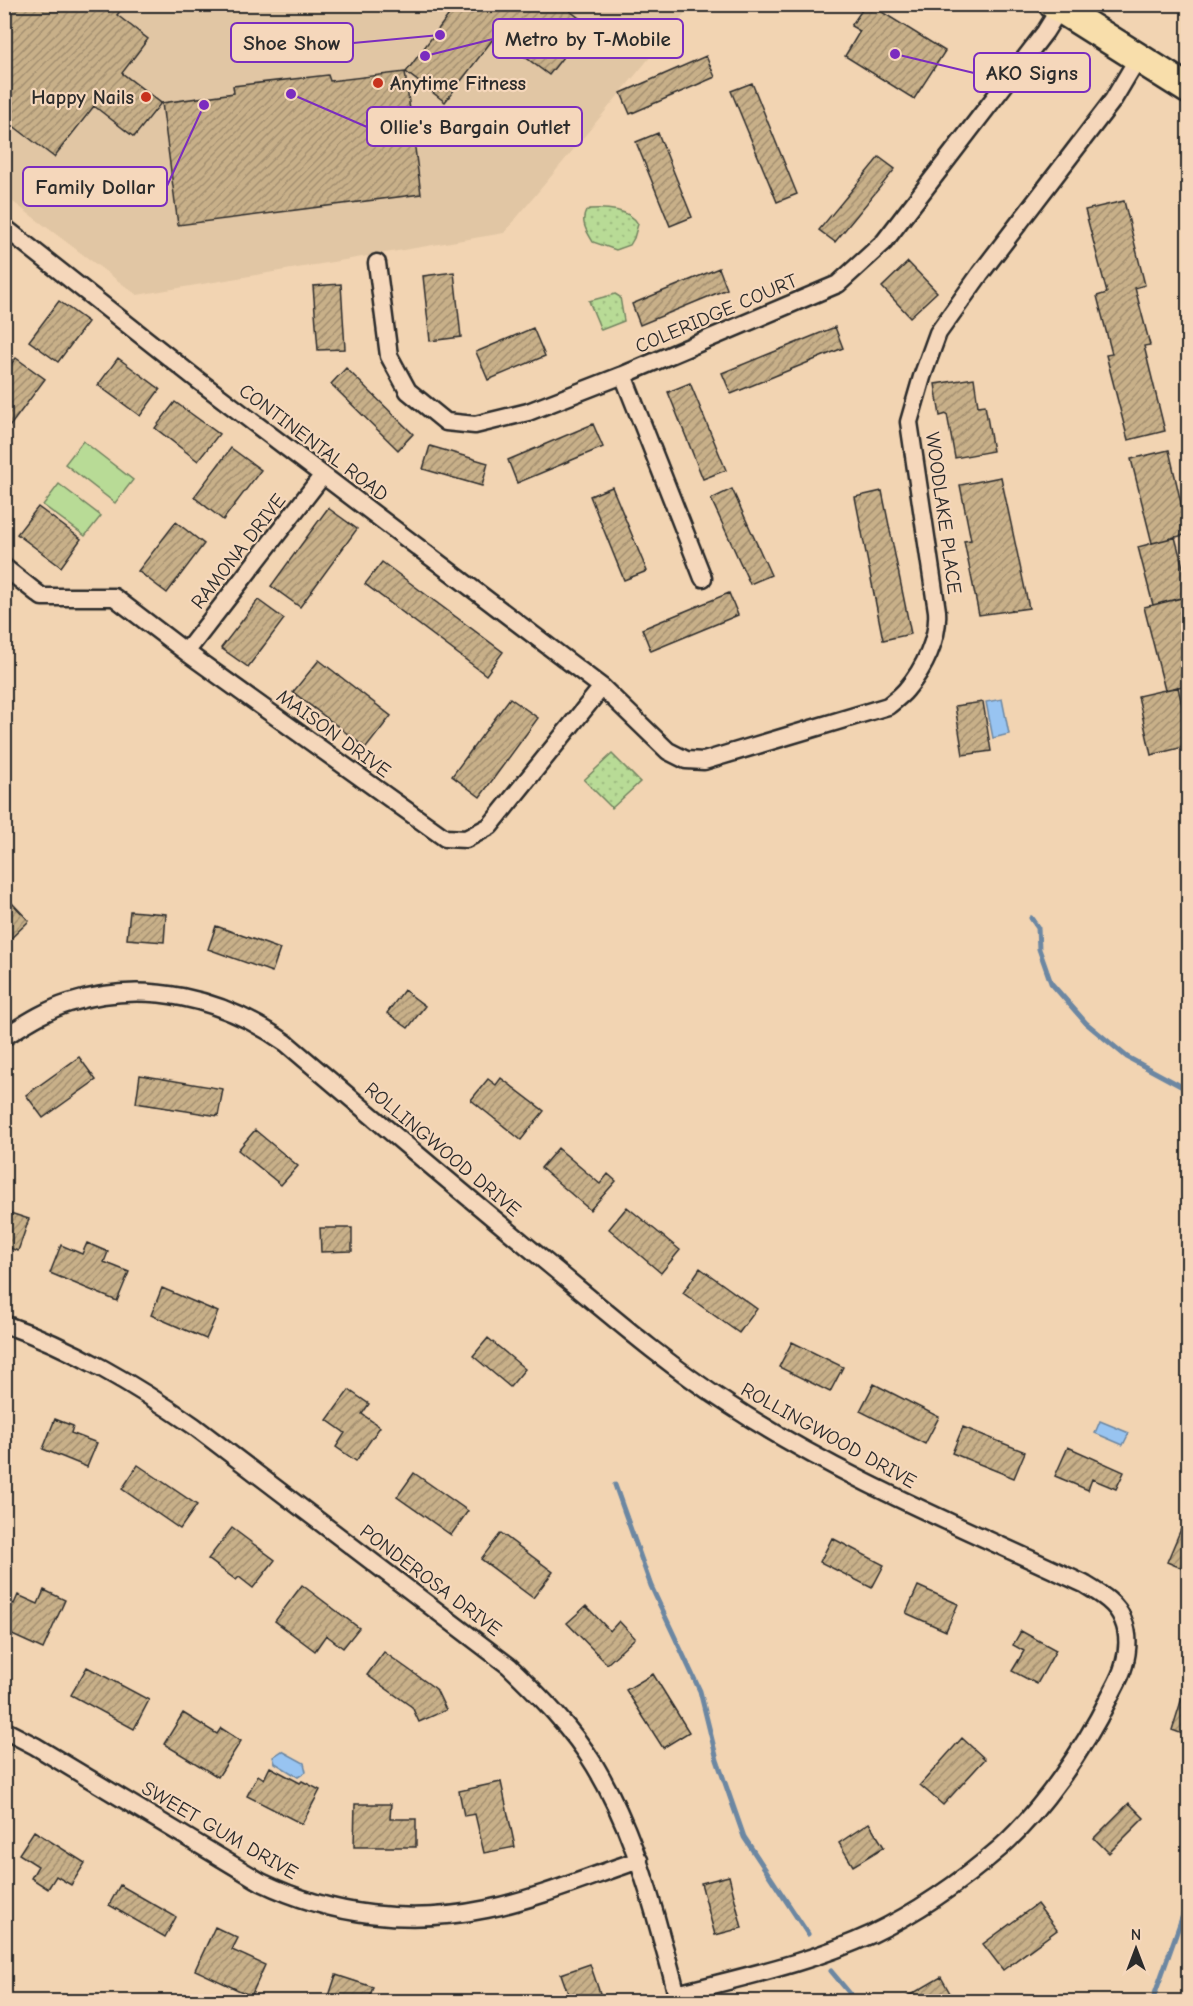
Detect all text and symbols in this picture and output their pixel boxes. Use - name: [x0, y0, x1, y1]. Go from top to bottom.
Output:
- callout: Metro by T-Mobile: [493, 19, 683, 58]
- callout: Shoe Show: [231, 23, 353, 62]
- text: Metro by T-Mobile: [505, 27, 671, 51]
- text: Shoe Show: [243, 31, 341, 55]
- callout: AKO Signs: [974, 53, 1090, 92]
- text: AKO Signs: [986, 61, 1078, 85]
- place label: Anytime Fitness: [390, 72, 526, 95]
- marker: Anytime Fitness: [371, 76, 385, 90]
- place label: Happy Nails: [31, 86, 134, 109]
- marker: Happy Nails: [139, 90, 153, 104]
- callout: Ollie's Bargain Outlet: [367, 107, 582, 146]
- text: Ollie's Bargain Outlet: [380, 115, 571, 139]
- callout: Family Dollar: [23, 167, 167, 206]
- text: Family Dollar: [35, 175, 155, 199]
- street label: COLERIDGE COURT: [632, 269, 801, 358]
- street label: CONTINENTAL ROAD: [235, 379, 393, 506]
- street label: WOODLAKE PLACE: [921, 430, 966, 596]
- street label: RAMONA DRIVE: [186, 489, 290, 613]
- street label: MAISON DRIVE: [272, 684, 395, 782]
- street label: ROLLINGWOOD DRIVE: [360, 1077, 525, 1221]
- street label: ROLLINGWOOD DRIVE: [737, 1378, 920, 1493]
- street label: PONDEROSA DRIVE: [355, 1520, 506, 1641]
- street label: SWEET GUM DRIVE: [138, 1776, 302, 1884]
- north arrow: [1106, 1919, 1166, 1979]
- text: N: [1131, 1926, 1141, 1944]

